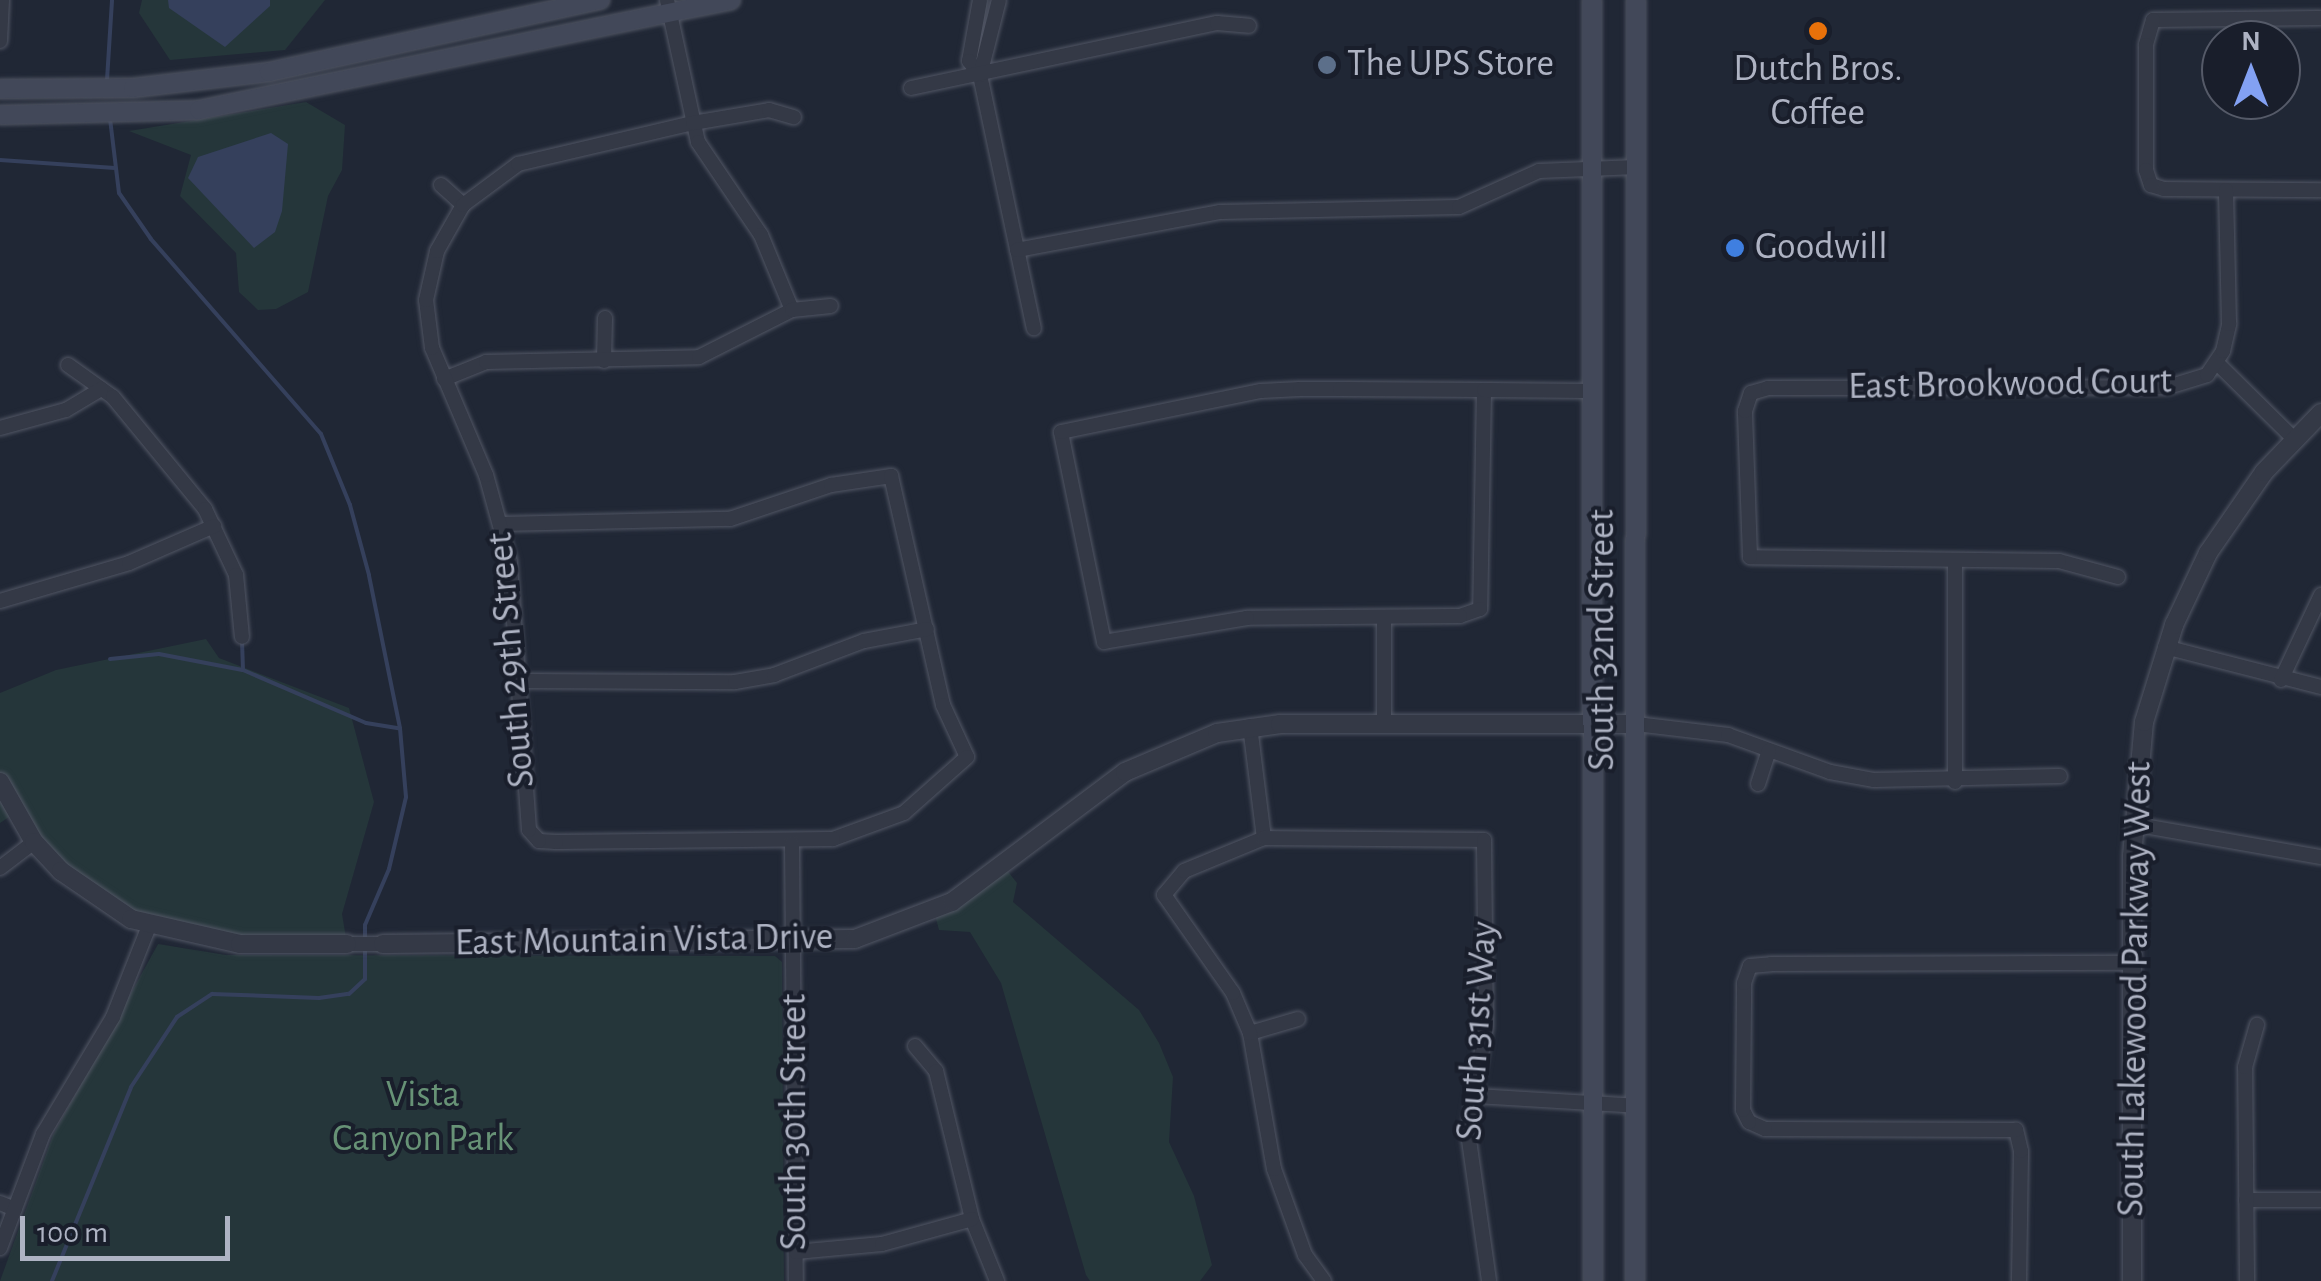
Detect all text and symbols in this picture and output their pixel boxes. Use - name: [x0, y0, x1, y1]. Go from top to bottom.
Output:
- marker: Dutch Bros. Coffee: [1807, 20, 1829, 42]
- north arrow: [2201, 20, 2301, 120]
- text: N: [2241, 28, 2261, 56]
- place label: The UPS Store: [1347, 42, 1554, 88]
- place label: Dutch Bros. Coffee: [1733, 47, 1903, 136]
- marker: The UPS Store: [1316, 54, 1338, 76]
- place label: Goodwill: [1755, 225, 1888, 271]
- marker: Goodwill: [1724, 237, 1746, 259]
- street label: East Brookwood Court: [1848, 359, 2172, 411]
- street label: South 32nd Street: [1580, 509, 1626, 771]
- street label: South 29th Street: [478, 530, 546, 790]
- street label: South Lakewood Parkway West: [2109, 761, 2163, 1217]
- street label: East Mountain Vista Drive: [454, 915, 834, 967]
- street label: South 31st Way: [1448, 920, 1508, 1142]
- street label: South 30th Street: [772, 994, 818, 1250]
- park label: Vista Canyon Park: [332, 1073, 514, 1162]
- scale bar: [25, 1196, 235, 1258]
- text: 100 m: [37, 1218, 108, 1248]

